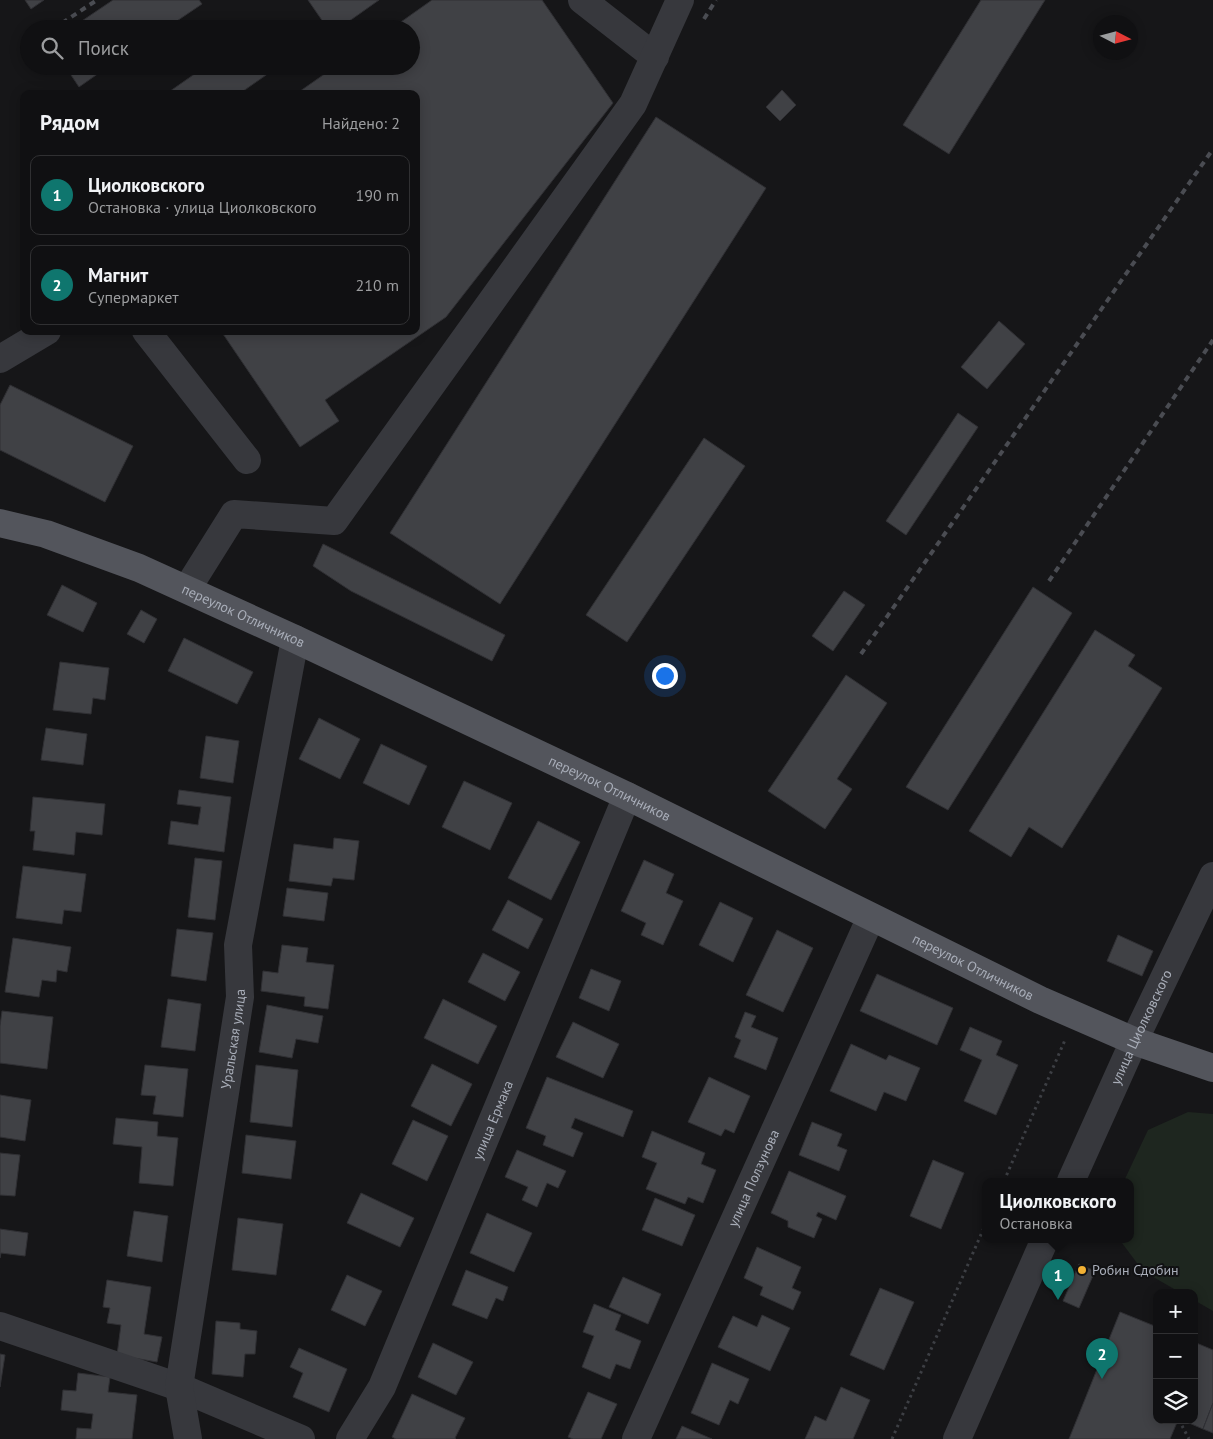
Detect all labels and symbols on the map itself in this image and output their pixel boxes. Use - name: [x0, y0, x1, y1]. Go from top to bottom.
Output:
- north arrow: [1093, 15, 1138, 60]
- street label: переулок Отличников: [179, 580, 308, 651]
- your location: [652, 663, 678, 689]
- street label: переулок Отличников: [546, 751, 674, 825]
- street label: переулок Отличников: [909, 929, 1037, 1005]
- street label: улица Циолковского: [1106, 967, 1176, 1088]
- street label: Уральская улица: [217, 989, 249, 1090]
- street label: улица Ермака: [468, 1078, 517, 1162]
- street label: улица Ползунова: [724, 1127, 783, 1230]
- pin: 1: [1042, 1259, 1074, 1300]
- place label: Робин Сдобин: [1092, 1261, 1179, 1279]
- marker: Робин Сдобин: [1076, 1264, 1088, 1276]
- pin: 2: [1086, 1338, 1118, 1379]

